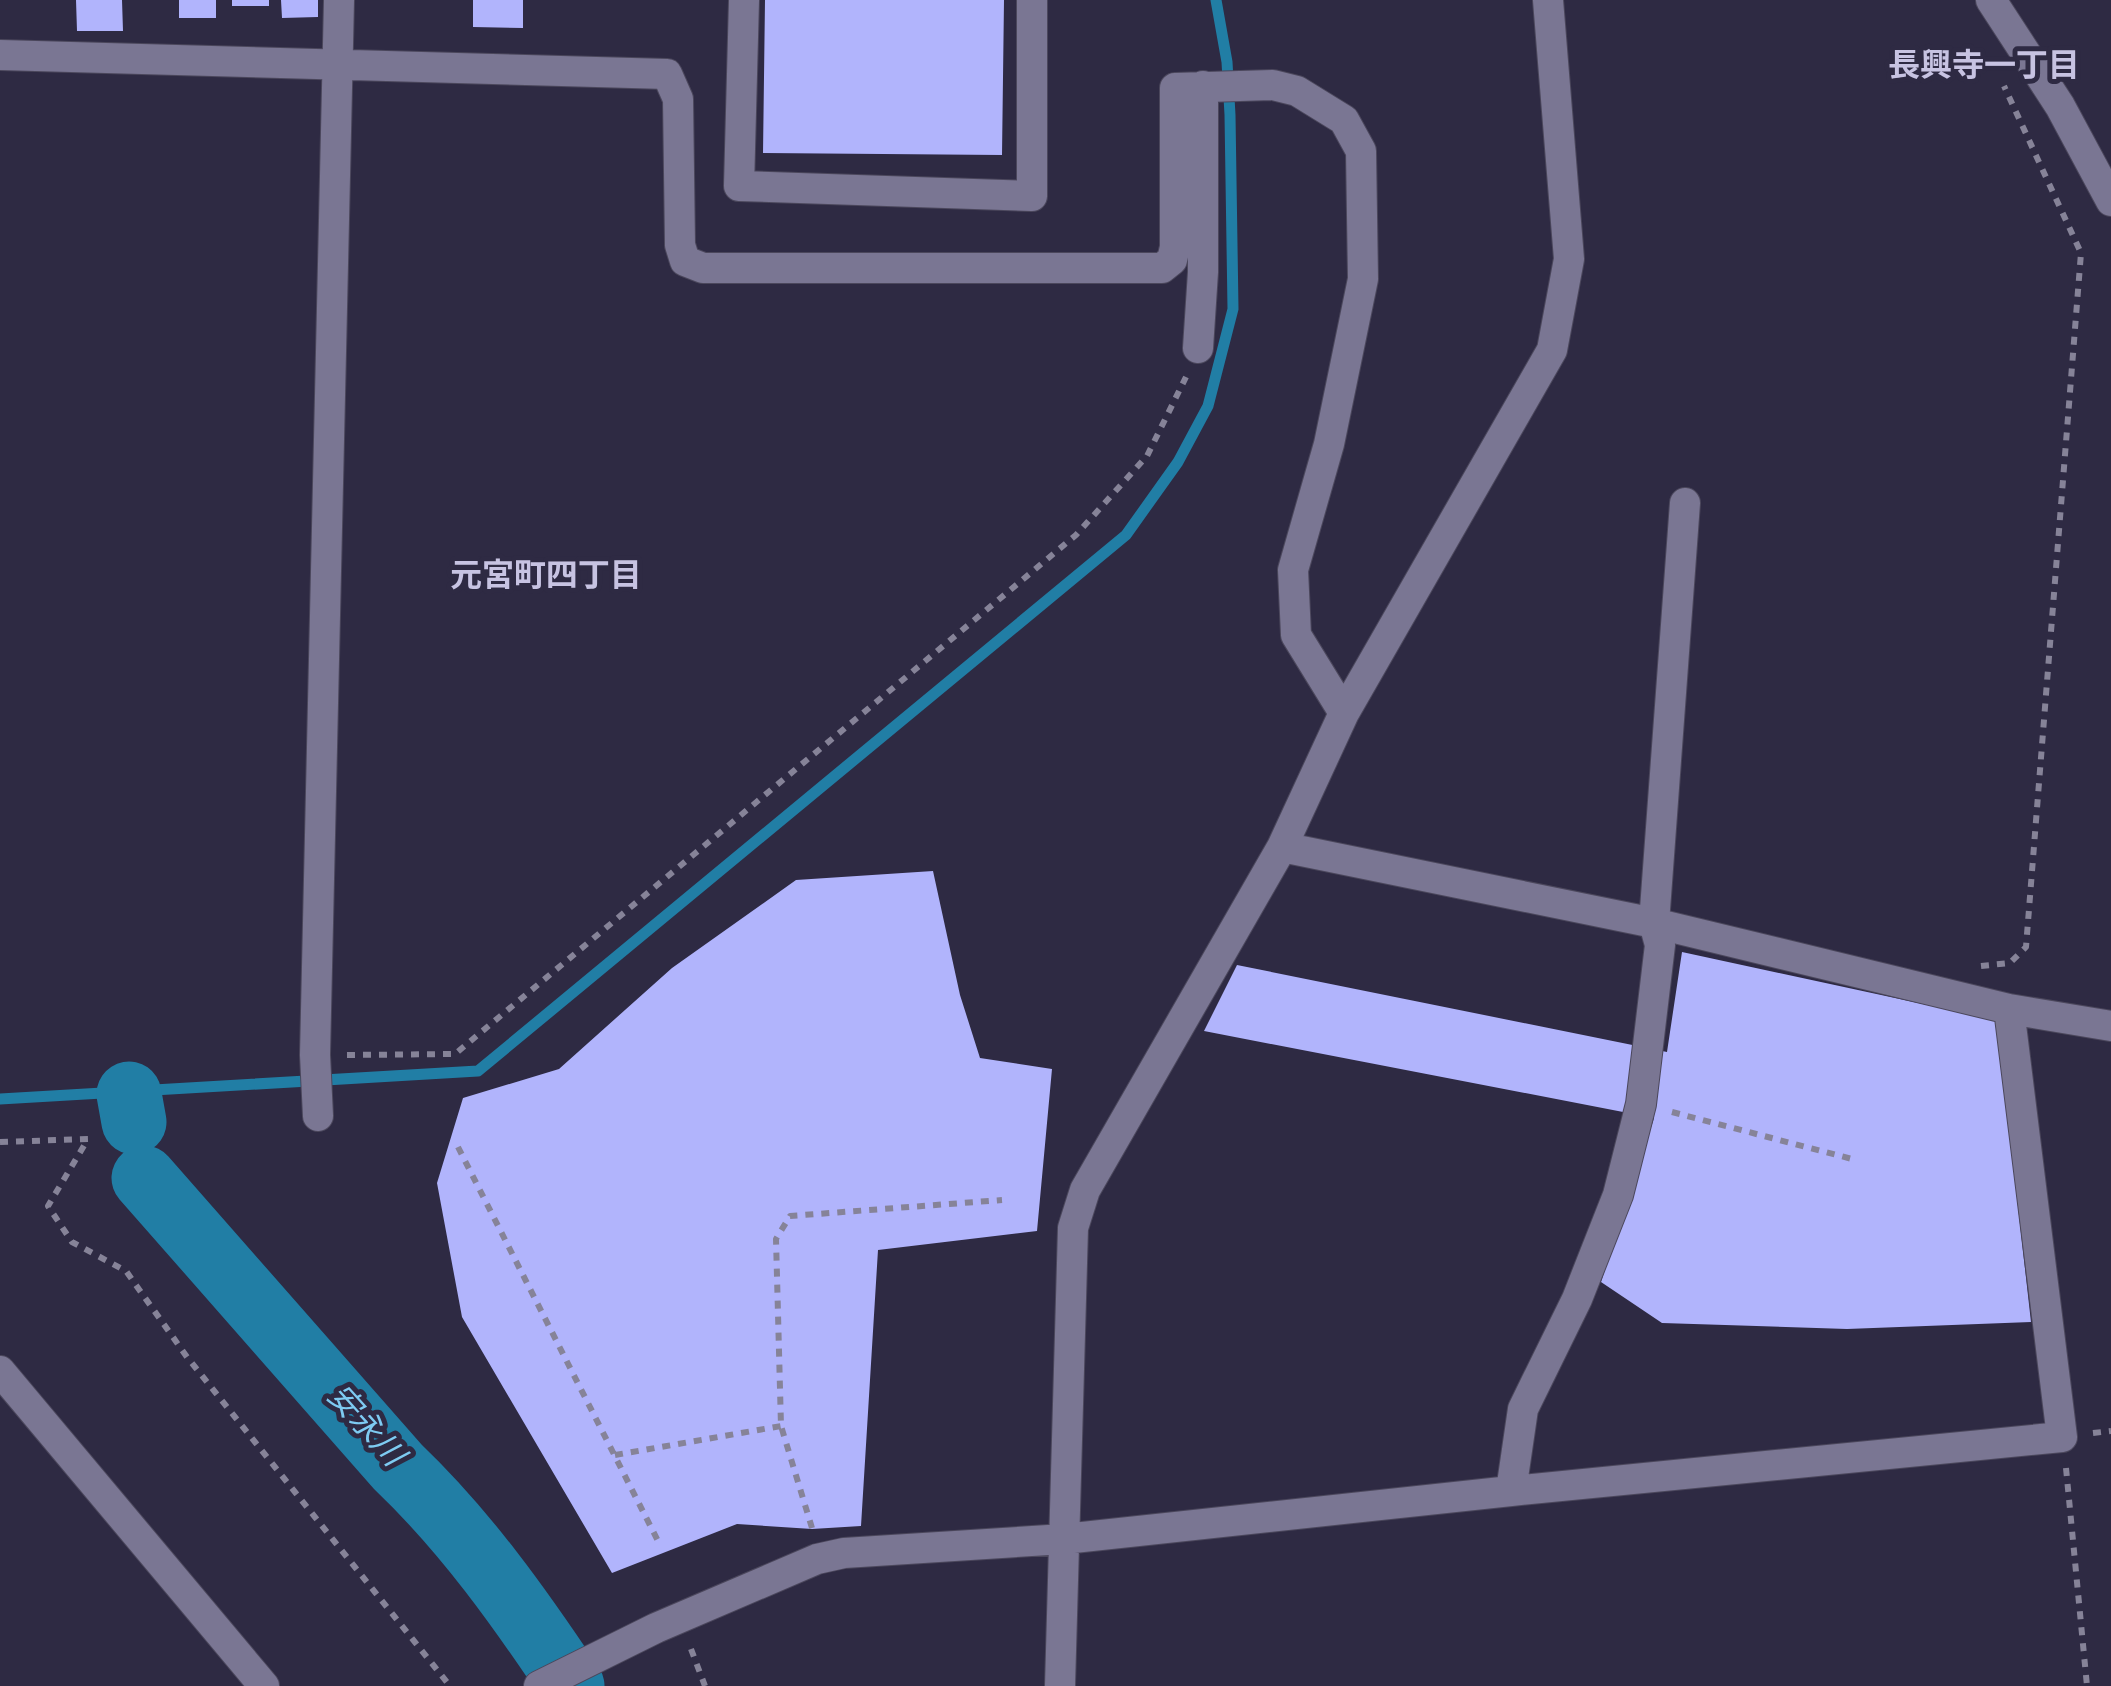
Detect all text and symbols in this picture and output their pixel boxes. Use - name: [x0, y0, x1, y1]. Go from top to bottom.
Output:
- district label: 長興寺一丁目: [1888, 47, 2080, 84]
- district label: 元宮町四丁目: [450, 557, 642, 594]
- water label: 安永川: [320, 1377, 414, 1475]

